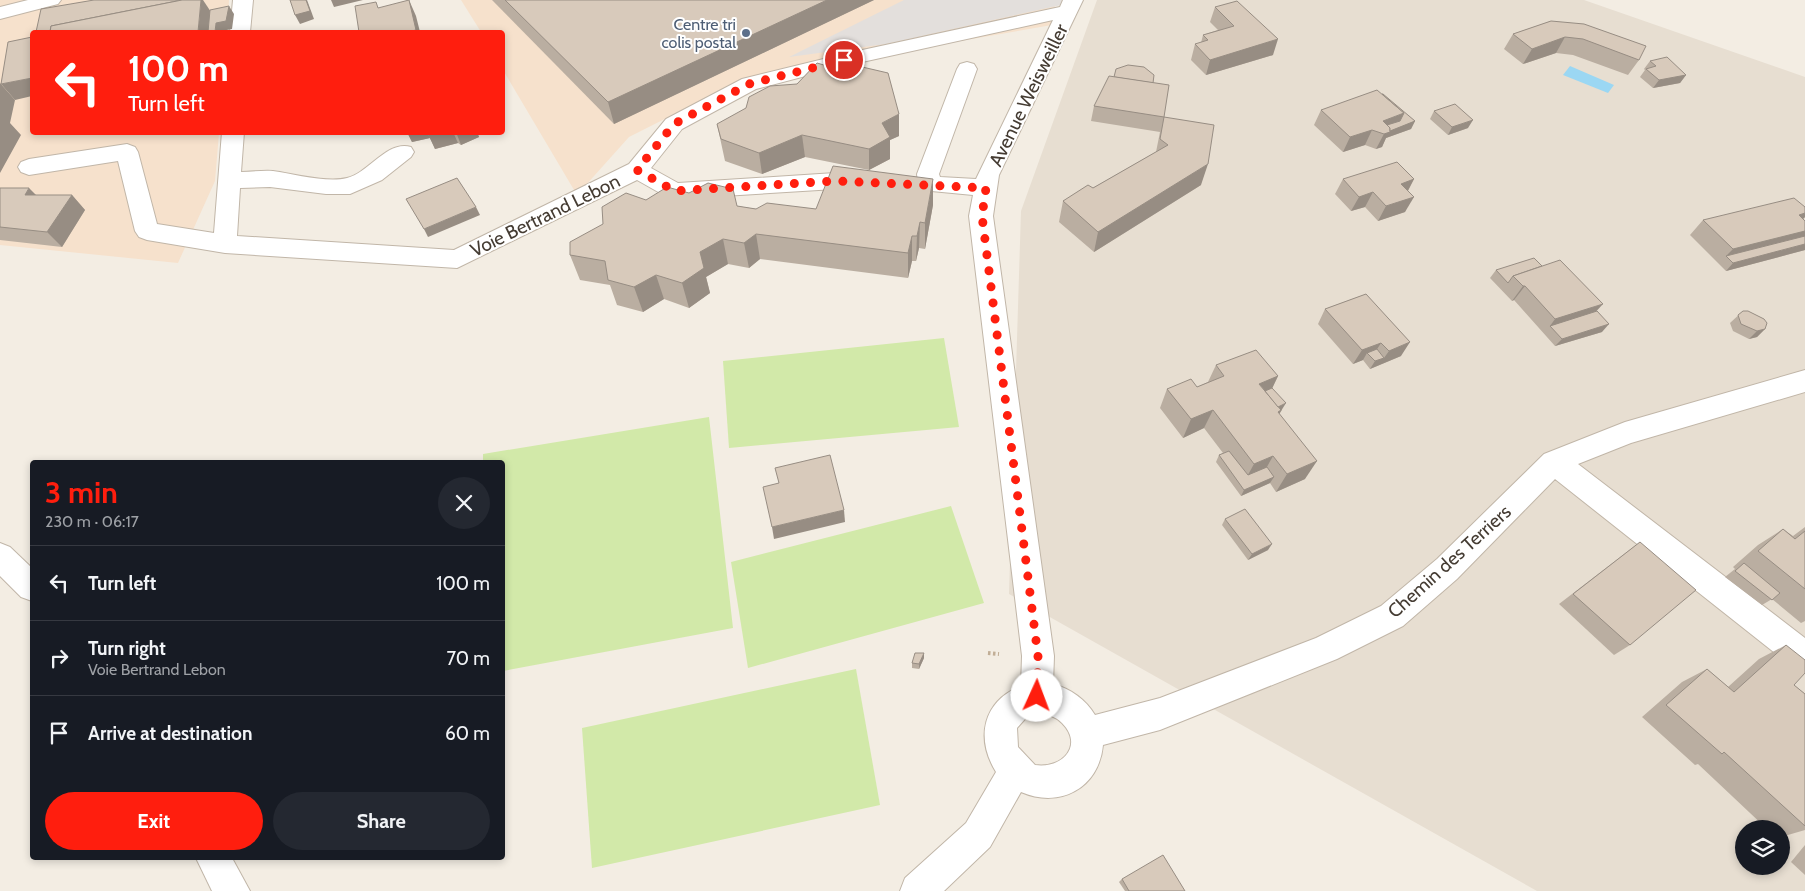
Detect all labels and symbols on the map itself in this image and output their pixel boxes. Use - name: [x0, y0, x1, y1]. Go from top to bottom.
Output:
- place label: Centre tri colis postal: [661, 15, 736, 52]
- street label: Avenue Weisweiller: [984, 20, 1073, 170]
- marker: Centre tri colis postal: [740, 27, 752, 39]
- pin: [823, 39, 865, 81]
- street label: Voie Bertrand Lebon: [467, 169, 624, 262]
- street label: Chemin des Terriers: [1383, 500, 1516, 623]
- position arrow: [1010, 669, 1062, 721]

